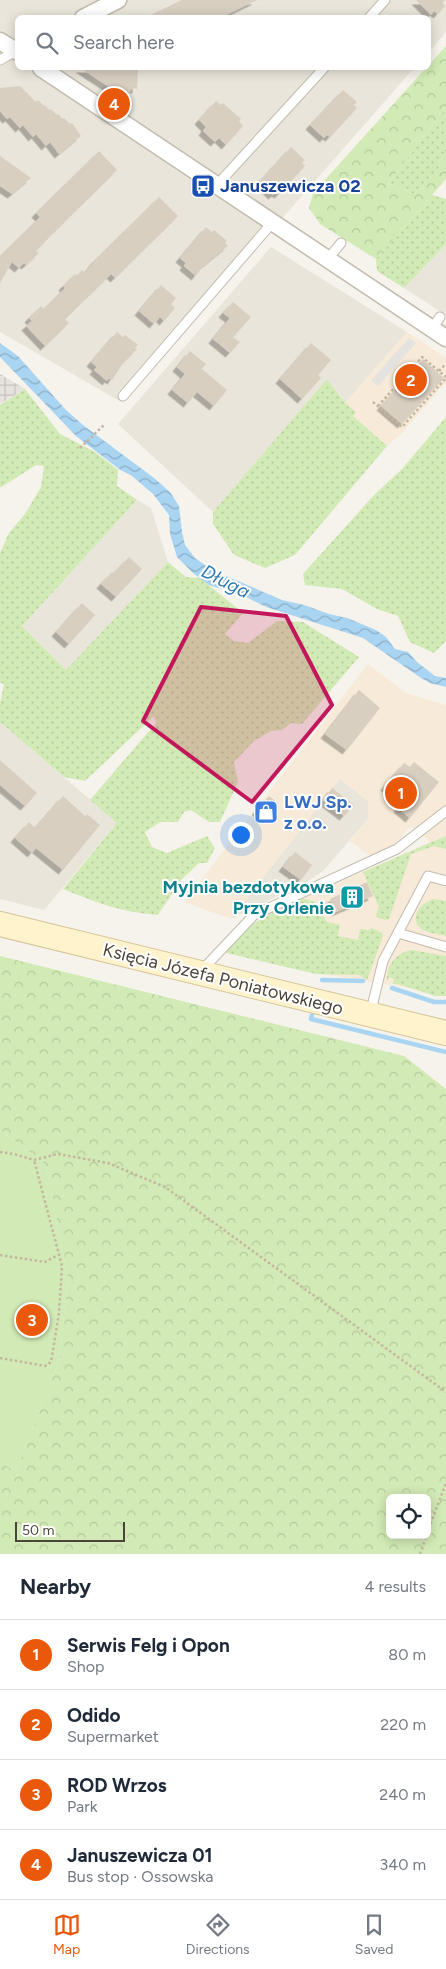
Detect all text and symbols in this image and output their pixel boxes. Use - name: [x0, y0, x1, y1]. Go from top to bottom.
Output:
- search box: [15, 15, 431, 70]
- icon: search: [33, 29, 61, 57]
- text: Search here: [73, 31, 175, 54]
- pin: 4: [98, 85, 130, 123]
- bus stop icon: Januszewicza 02: [190, 173, 216, 199]
- place label: Januszewicza 02: [220, 175, 361, 197]
- pin: 2: [395, 361, 427, 399]
- water label: Długa: [198, 560, 254, 603]
- pin: 1: [385, 774, 417, 812]
- place label: LWJ Sp. z o.o.: [284, 791, 352, 834]
- shop icon: LWJ Sp. z o.o.: [253, 799, 279, 825]
- your location: [228, 822, 254, 848]
- place label: Myjnia bezdotykowa Przy Orlenie: [162, 876, 334, 919]
- building icon: Myjnia bezdotykowa Przy Orlenie: [339, 884, 365, 910]
- street label: Księcia Józefa Poniatowskiego: [101, 938, 345, 1020]
- pin: 3: [16, 1301, 48, 1339]
- map controls: [386, 1494, 431, 1539]
- button: locate: [386, 1494, 431, 1539]
- scale bar: [15, 1519, 125, 1542]
- text: 50 m: [22, 1522, 54, 1539]
- text: Nearby: [20, 1574, 91, 1599]
- text: 4 results: [365, 1577, 426, 1596]
- text: Serwis Felg i Opon: [67, 1634, 230, 1657]
- text: 1: [33, 1645, 39, 1664]
- text: 80 m: [388, 1645, 426, 1664]
- text: Shop: [67, 1657, 105, 1676]
- text: Odido: [67, 1704, 121, 1727]
- text: 2: [31, 1715, 41, 1734]
- text: 220 m: [380, 1715, 426, 1734]
- text: Supermarket: [67, 1727, 159, 1746]
- text: ROD Wrzos: [67, 1774, 167, 1797]
- text: 3: [32, 1785, 40, 1804]
- text: 240 m: [379, 1785, 426, 1804]
- text: Park: [67, 1797, 97, 1816]
- text: Januszewicza 01: [67, 1844, 212, 1867]
- text: 4: [31, 1855, 41, 1874]
- text: 340 m: [380, 1855, 426, 1874]
- text: Bus stop · Ossowska: [67, 1867, 213, 1886]
- tab: Map: [53, 1911, 81, 1958]
- tab: Directions: [186, 1911, 250, 1958]
- tab: Saved: [355, 1911, 393, 1958]

